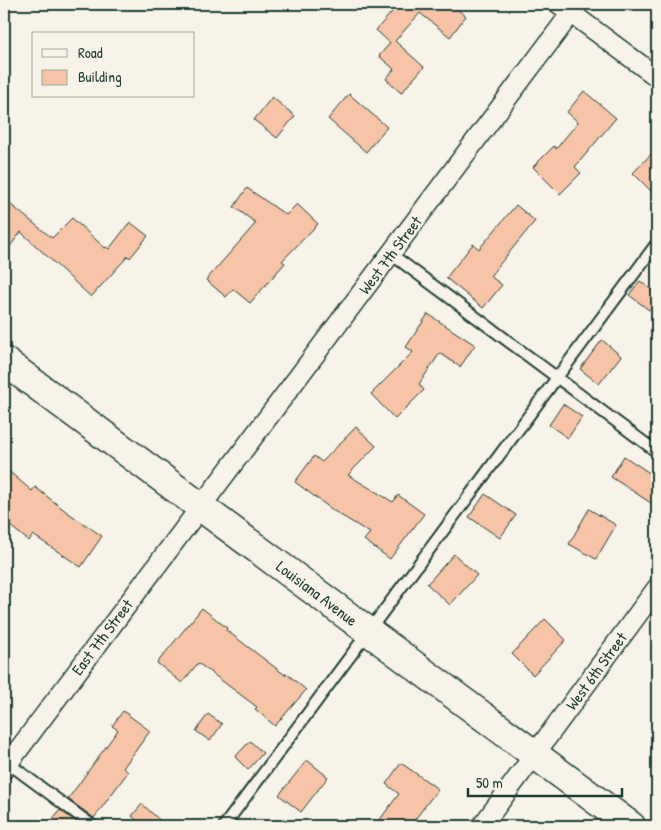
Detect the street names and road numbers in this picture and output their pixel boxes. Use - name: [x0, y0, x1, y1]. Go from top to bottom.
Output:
- street label: West 7th Street: [353, 211, 427, 299]
- street label: Louisiana Avenue: [272, 555, 363, 631]
- street label: East 7th Street: [66, 594, 138, 679]
- street label: West 6th Street: [560, 627, 632, 714]

